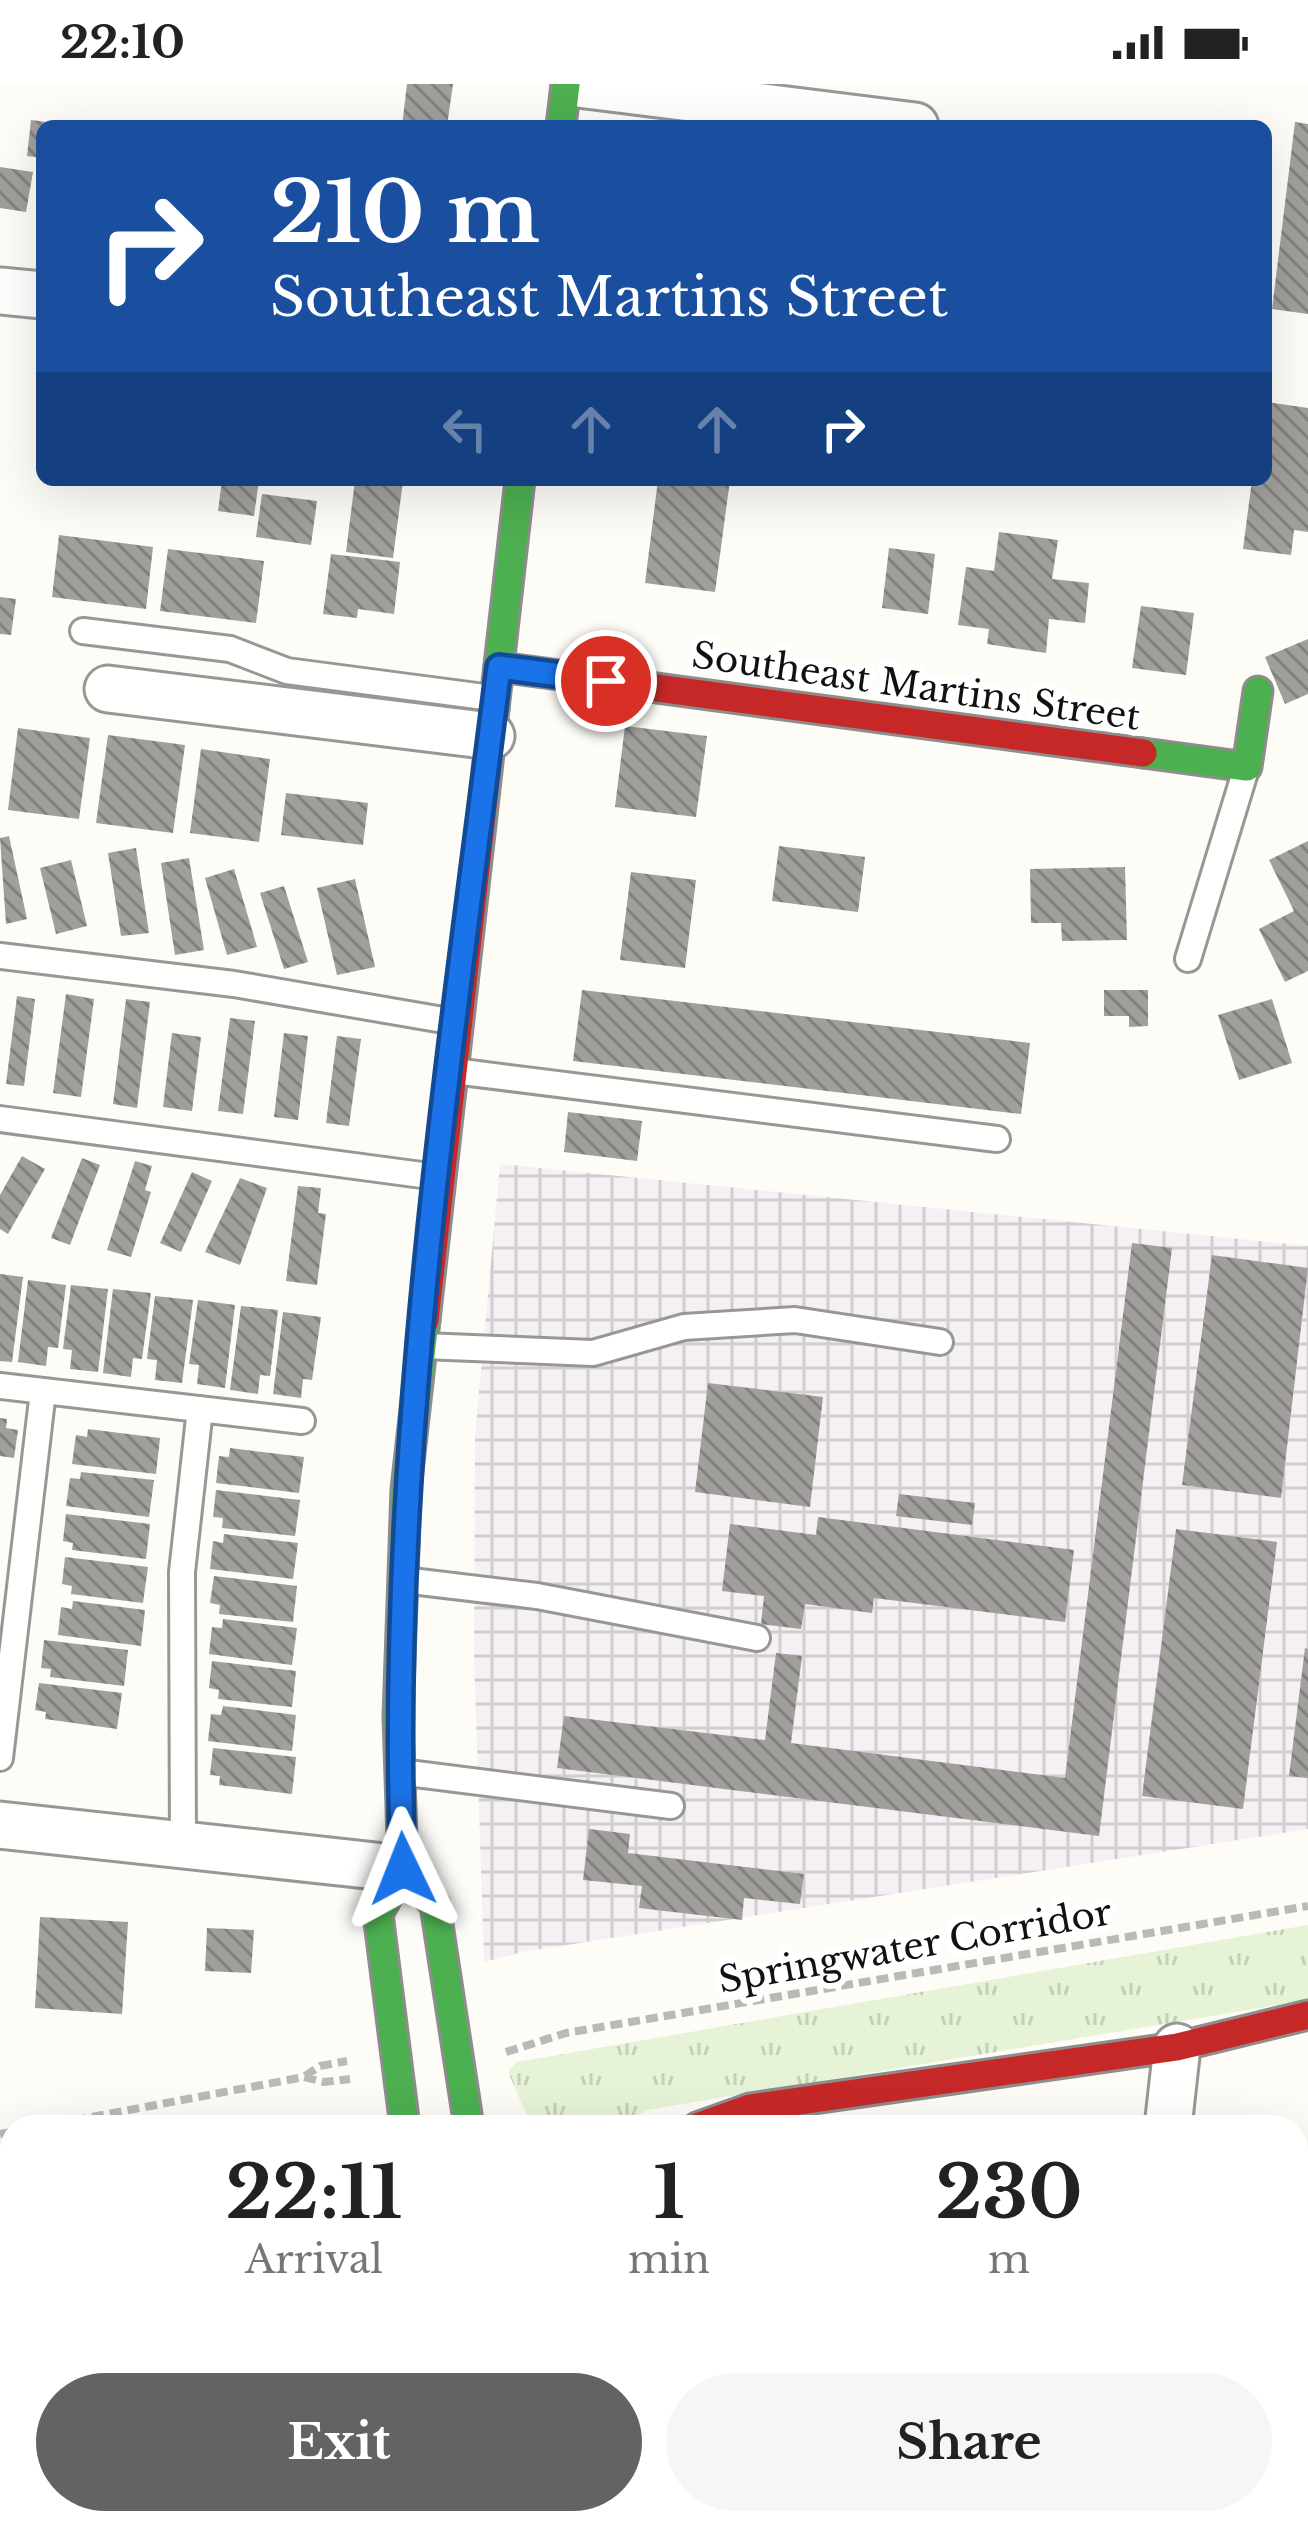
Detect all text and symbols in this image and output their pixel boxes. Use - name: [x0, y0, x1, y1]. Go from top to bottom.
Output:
- text: 22:10: [60, 14, 185, 70]
- text: 210 m: [270, 161, 540, 265]
- icon: right: [72, 168, 228, 324]
- text: Southeast Martins Street: [270, 264, 948, 331]
- icon: left: [432, 396, 498, 462]
- icon: ahead: [558, 396, 624, 462]
- icon: ahead: [684, 396, 750, 462]
- icon: right: [810, 396, 876, 462]
- pin: [555, 630, 657, 732]
- street label: Southeast Martins Street: [689, 632, 1143, 740]
- icon: arrive: [573, 648, 639, 714]
- position arrow: [340, 1806, 466, 1932]
- street label: Springwater Corridor: [715, 1889, 1115, 2003]
- text: 22:11: [225, 2148, 402, 2237]
- text: 1: [653, 2148, 685, 2237]
- text: 230: [935, 2148, 1083, 2237]
- text: Arrival: [245, 2235, 383, 2284]
- text: min: [628, 2235, 710, 2284]
- text: m: [988, 2235, 1030, 2284]
- button: Exit: [36, 2373, 642, 2511]
- button: Share: [666, 2373, 1272, 2511]

